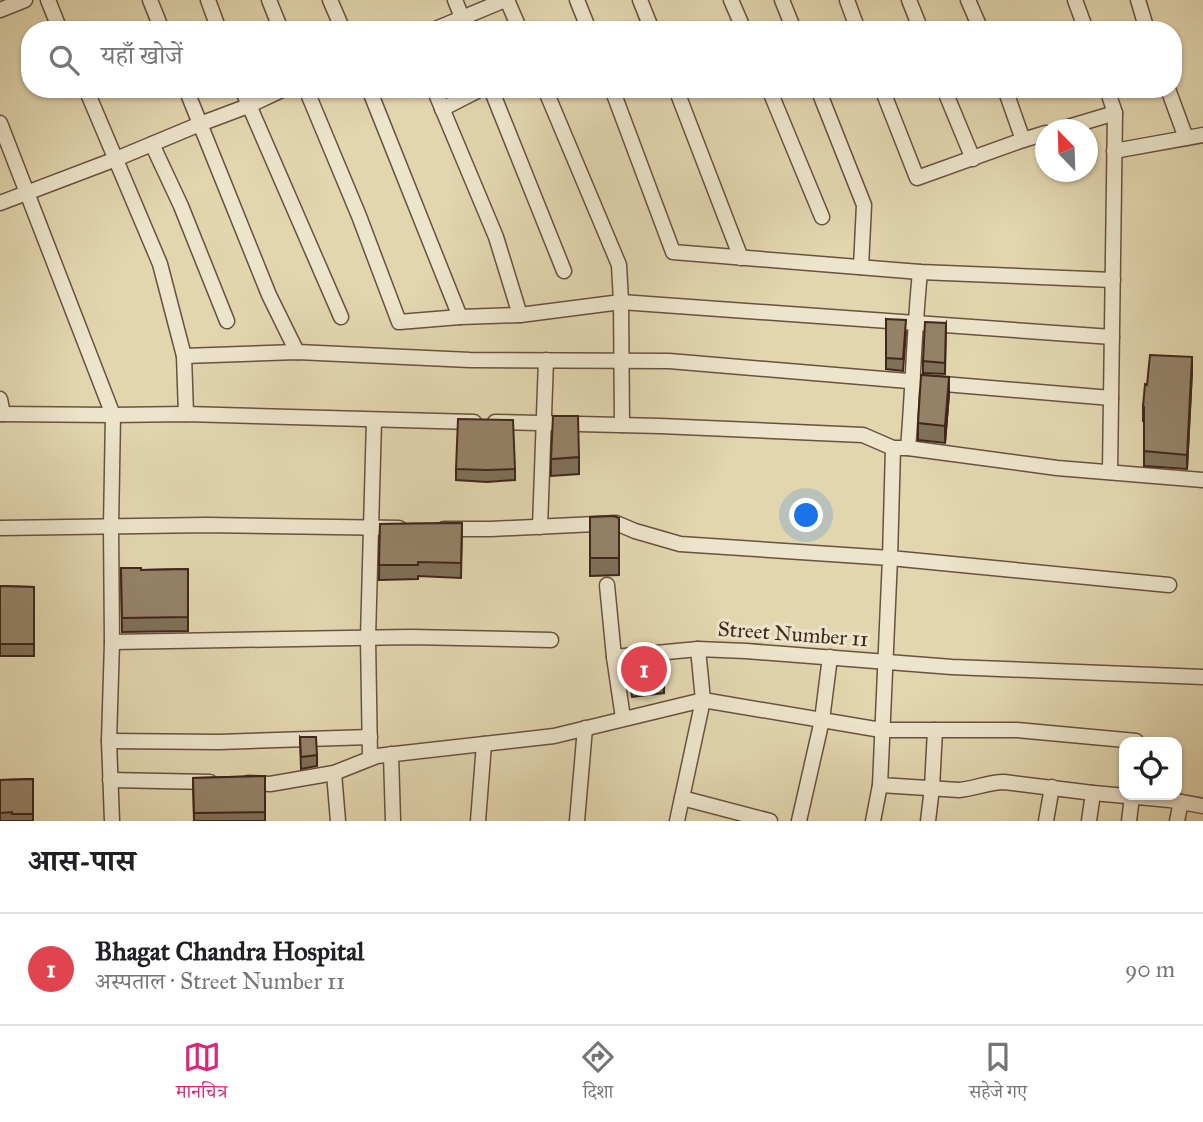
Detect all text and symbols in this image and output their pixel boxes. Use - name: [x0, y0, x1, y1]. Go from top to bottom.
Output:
- search box: [21, 21, 1182, 98]
- text: यहाँ खोजें: [101, 39, 183, 71]
- icon: search: [45, 41, 83, 79]
- north arrow: [1035, 119, 1098, 182]
- your location: [789, 498, 823, 532]
- street label: Street Number 11: [717, 616, 869, 652]
- pin: 1: [621, 643, 667, 695]
- map controls: [1119, 737, 1182, 800]
- button: locate: [1119, 737, 1182, 800]
- text: आस-पास: [28, 843, 136, 879]
- text: Bhagat Chandra Hospital: [95, 935, 364, 967]
- text: 1: [46, 955, 56, 983]
- text: 90 m: [1125, 955, 1175, 983]
- text: अस्पताल · Street Number 11: [95, 967, 345, 995]
- tab: मानचित्र: [176, 1038, 227, 1110]
- tab: दिशा: [579, 1038, 617, 1110]
- tab: सहेजे गए: [969, 1038, 1027, 1110]

